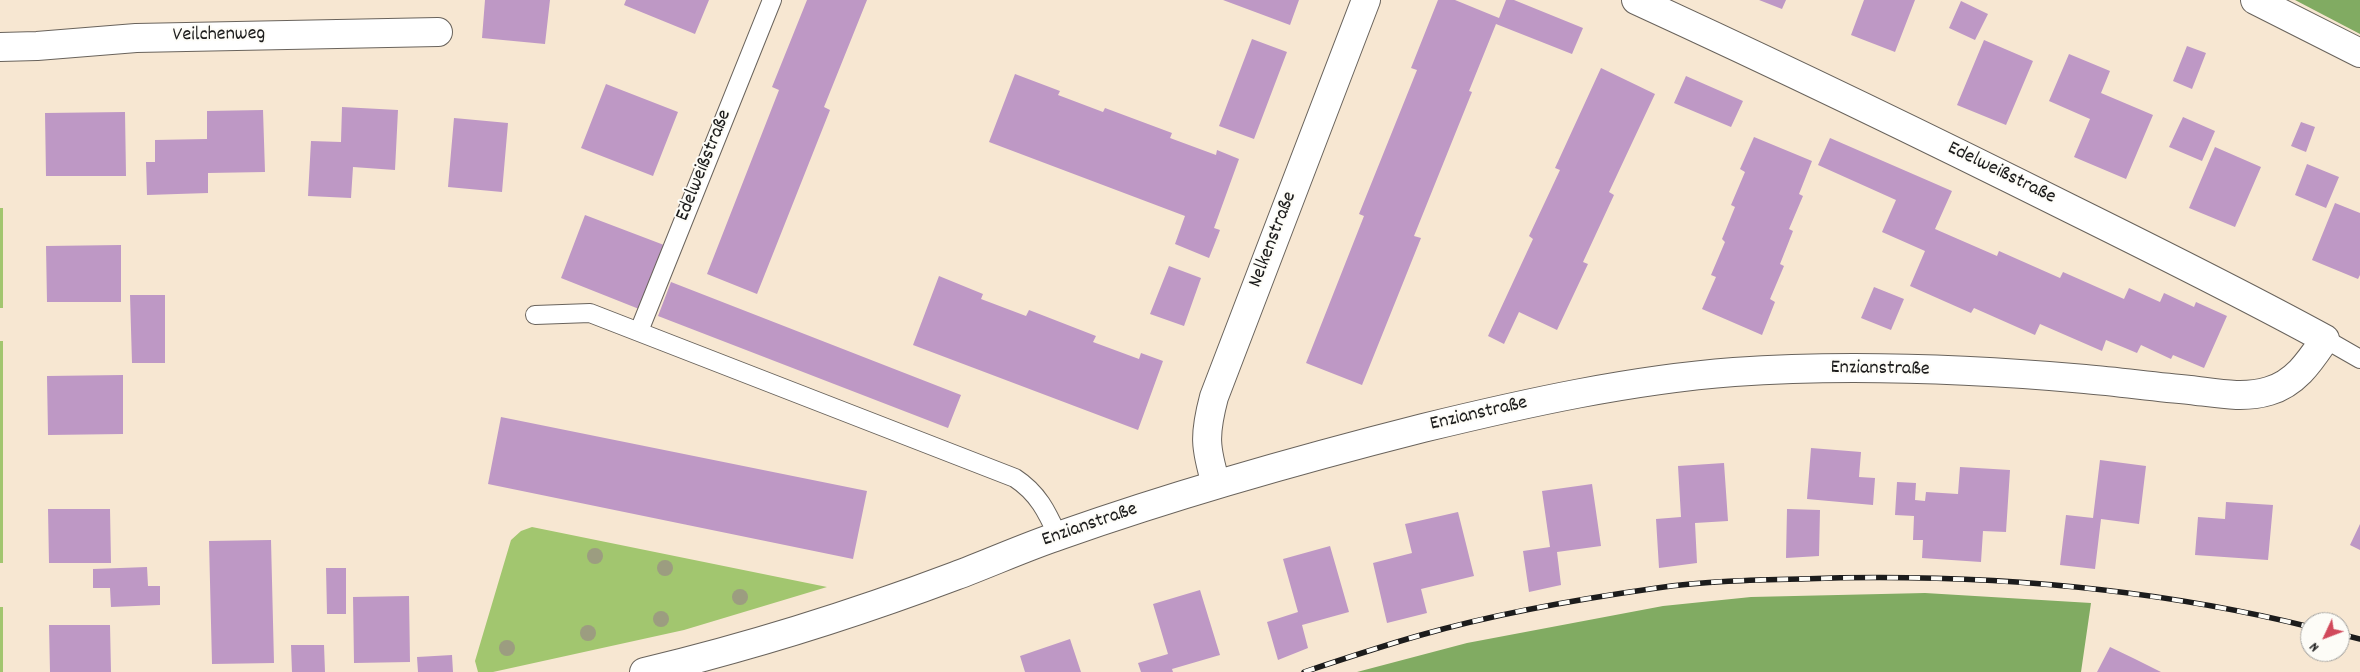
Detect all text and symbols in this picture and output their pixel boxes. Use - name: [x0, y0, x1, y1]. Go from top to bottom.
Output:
- street label: Veilchenweg: [173, 23, 265, 49]
- street label: Edelweißstraße: [672, 107, 738, 225]
- street label: Edelweißstraße: [1943, 137, 2059, 211]
- street label: Nelkenstraße: [1245, 189, 1303, 291]
- street label: Enzianstraße: [1830, 357, 1930, 383]
- street label: Enzianstraße: [1428, 392, 1530, 438]
- street label: Enzianstraße: [1039, 499, 1141, 553]
- north arrow: [2300, 612, 2350, 662]
- text: N: [2305, 637, 2324, 656]

